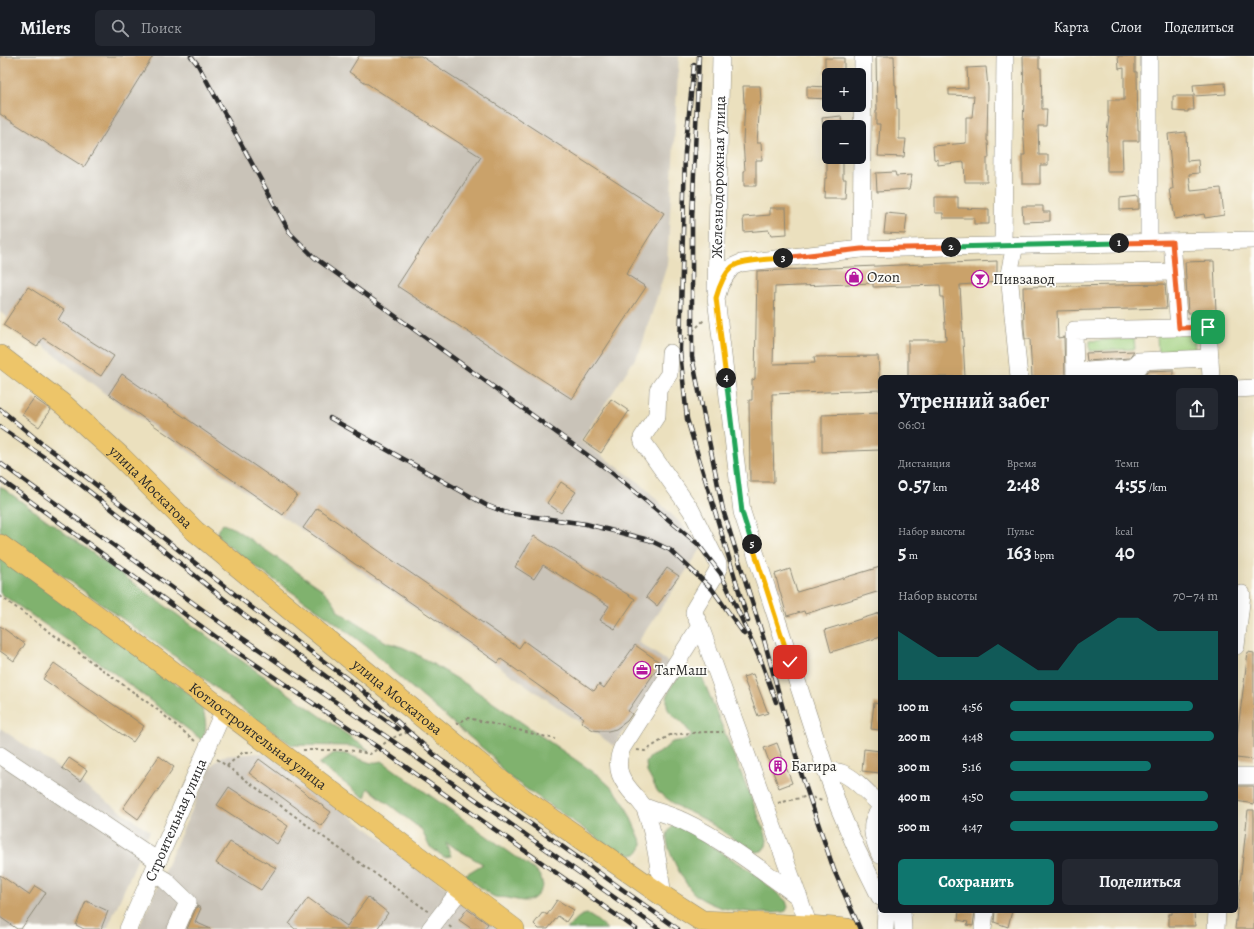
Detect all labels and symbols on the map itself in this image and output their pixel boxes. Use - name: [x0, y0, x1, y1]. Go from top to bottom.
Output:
- street label: Железнодорожная улица: [707, 95, 730, 259]
- pin: 1: [1109, 233, 1129, 253]
- pin: 2: [941, 237, 961, 257]
- pin: 3: [773, 248, 793, 268]
- shop icon: Ozon: [844, 267, 864, 287]
- place label: Ozon: [867, 267, 900, 287]
- bar icon: Пивзавод: [970, 269, 990, 289]
- place label: Пивзавод: [993, 269, 1055, 289]
- pin: [1191, 310, 1225, 344]
- pin: 4: [716, 368, 736, 388]
- street label: улица Москатова: [104, 440, 197, 533]
- pin: 5: [742, 534, 762, 554]
- pin: [773, 645, 807, 679]
- street label: улица Москатова: [347, 654, 447, 739]
- office icon: ТагМаш: [632, 660, 652, 680]
- place label: ТагМаш: [655, 660, 707, 680]
- street label: Котлостроительная улица: [185, 677, 331, 794]
- street label: Строительная улица: [140, 755, 211, 885]
- building icon: Багира: [768, 756, 788, 776]
- place label: Багира: [791, 756, 837, 776]

